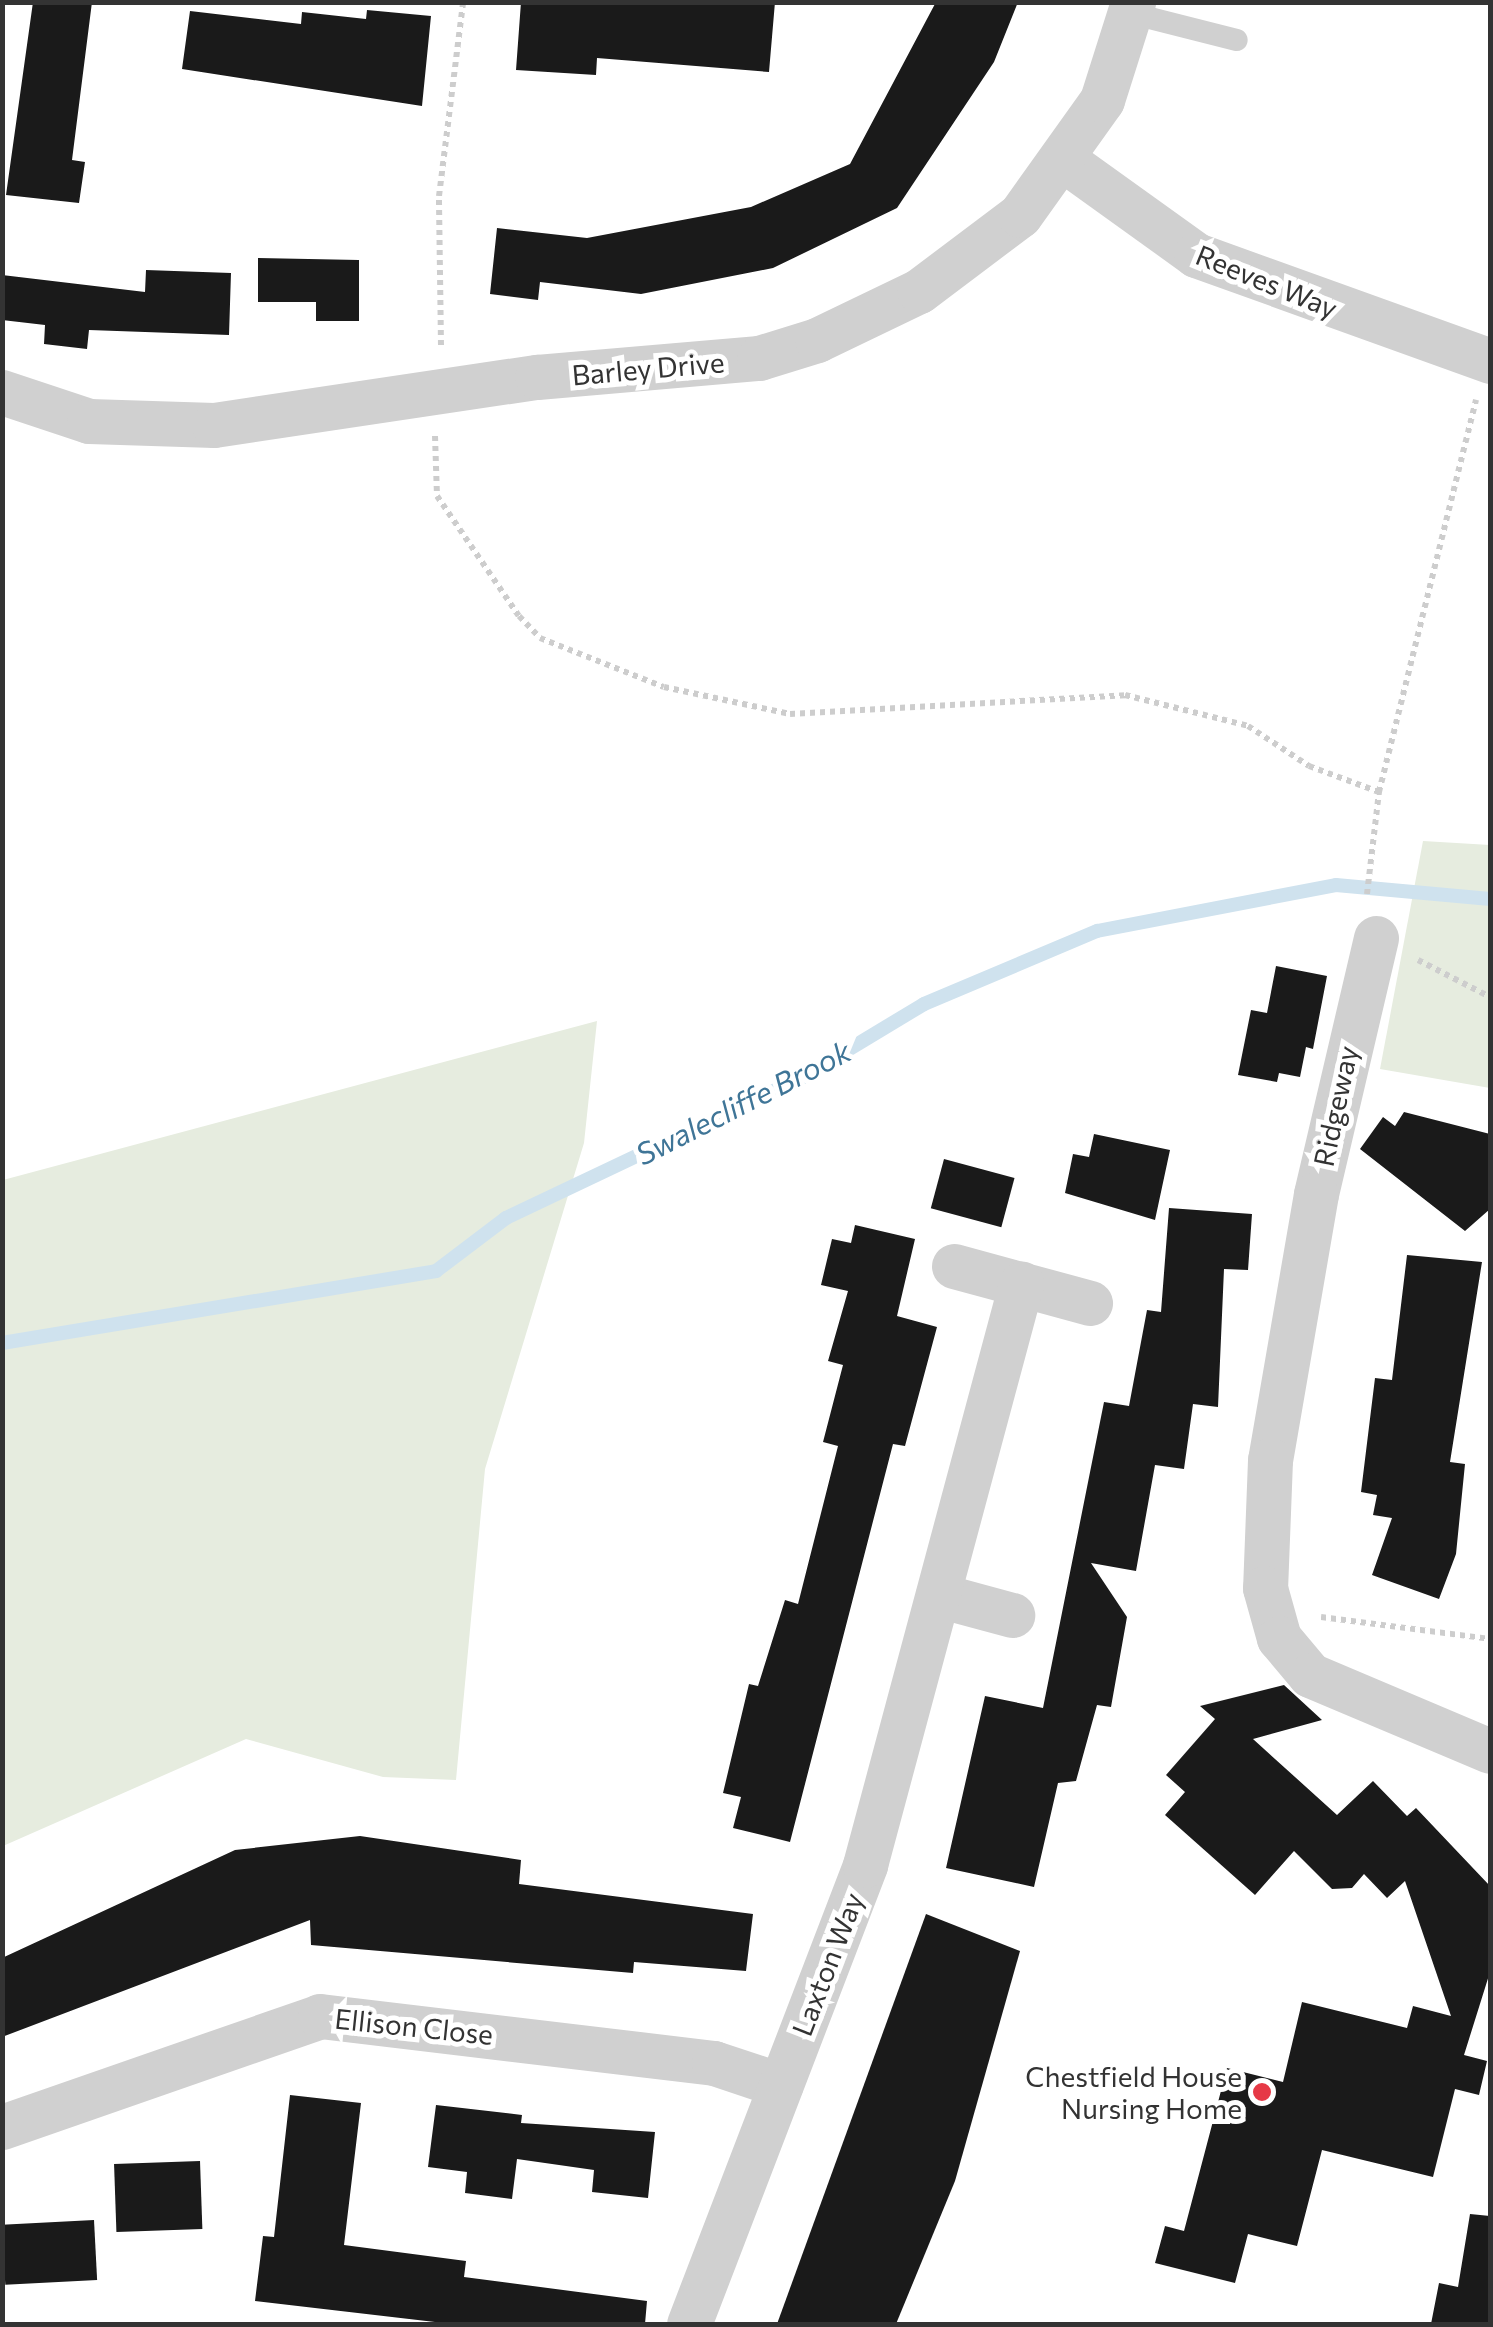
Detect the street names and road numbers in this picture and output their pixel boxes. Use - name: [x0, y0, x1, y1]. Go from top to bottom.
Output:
- street label: Reeves Way: [1191, 237, 1343, 325]
- street label: Barley Drive: [570, 345, 726, 391]
- street label: Ridgeway: [1306, 1043, 1364, 1169]
- street label: Laxton Way: [784, 1888, 870, 2040]
- street label: Ellison Close: [333, 2001, 495, 2051]

